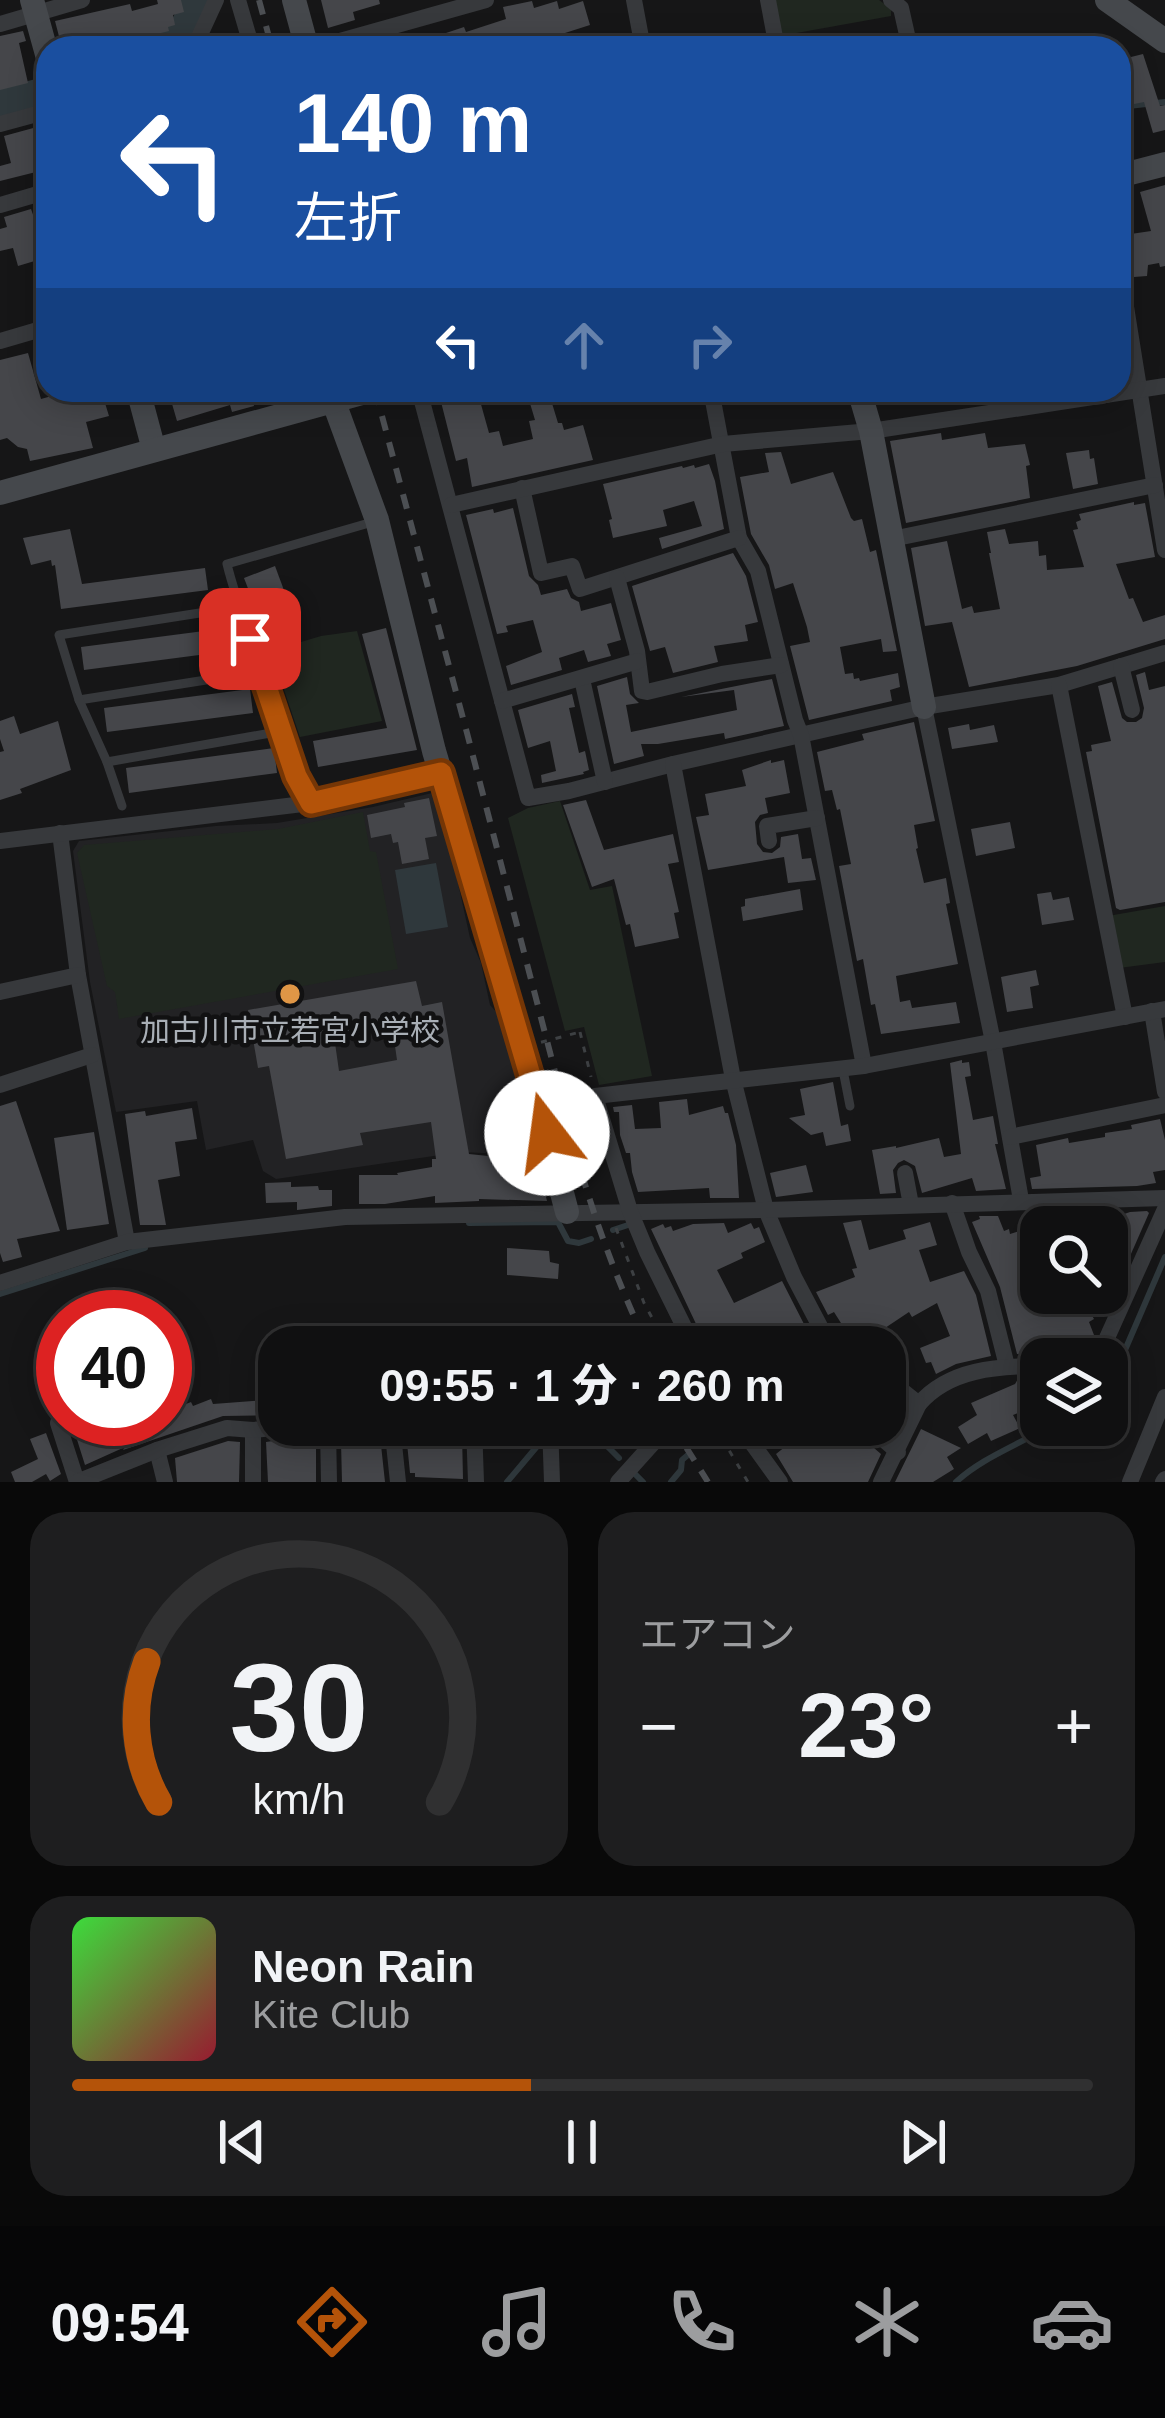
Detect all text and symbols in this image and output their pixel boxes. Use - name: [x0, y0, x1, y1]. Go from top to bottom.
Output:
- text: 140 m: [294, 76, 532, 170]
- icon: left: [96, 84, 252, 240]
- text: 左折: [294, 188, 402, 248]
- icon: left: [425, 312, 491, 378]
- icon: ahead: [551, 312, 617, 378]
- icon: right: [677, 312, 743, 378]
- pin: [199, 588, 301, 690]
- icon: arrive: [217, 606, 283, 672]
- marker: 加古川市立若宮小学校: [277, 981, 303, 1007]
- place label: 加古川市立若宮小学校: [140, 1014, 440, 1047]
- position arrow: [484, 1070, 610, 1196]
- map controls: [1020, 1206, 1128, 1446]
- button: search: [1020, 1206, 1128, 1314]
- speed limit sign: 40: [36, 1290, 192, 1446]
- button: layers: [1020, 1338, 1128, 1446]
- text: 09:55 · 1 分 · 260 m: [379, 1360, 785, 1411]
- text: エアコン: [640, 1613, 796, 1656]
- text: 30: [229, 1638, 368, 1777]
- text: 23°: [798, 1676, 934, 1776]
- text: −: [640, 1689, 678, 1763]
- text: +: [1054, 1689, 1093, 1763]
- text: km/h: [252, 1775, 345, 1823]
- text: Neon Rain: [252, 1941, 475, 1992]
- text: Kite Club: [252, 1993, 410, 2036]
- icon: previous: [209, 2109, 275, 2175]
- icon: pause: [549, 2109, 615, 2175]
- icon: next: [890, 2109, 956, 2175]
- icon: directions: [290, 2280, 374, 2364]
- icon: music: [475, 2280, 559, 2364]
- icon: phone: [660, 2280, 744, 2364]
- icon: climate: [845, 2280, 929, 2364]
- icon: car: [1030, 2280, 1114, 2364]
- text: 09:54: [51, 2292, 189, 2352]

